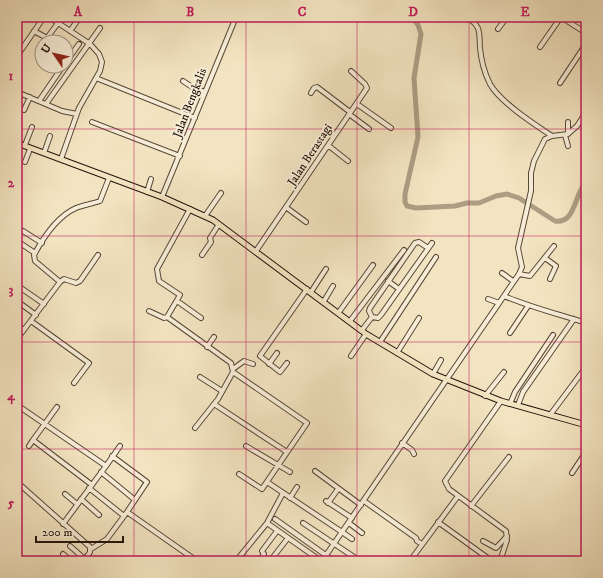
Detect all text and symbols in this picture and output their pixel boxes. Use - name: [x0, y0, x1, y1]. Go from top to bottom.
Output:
- text: A: [73, 4, 83, 20]
- text: B: [186, 4, 194, 20]
- text: C: [298, 4, 307, 20]
- text: D: [408, 4, 418, 20]
- text: E: [520, 4, 530, 20]
- north arrow: [34, 34, 74, 74]
- text: U: [38, 41, 55, 56]
- street label: Jalan Bengkalis: [169, 66, 210, 141]
- text: 1: [9, 68, 14, 84]
- street label: Jalan Berastagi: [284, 121, 336, 190]
- text: 2: [8, 175, 15, 191]
- text: 3: [9, 282, 14, 298]
- text: 4: [6, 388, 15, 405]
- text: 5: [7, 495, 15, 511]
- scale bar: [36, 518, 123, 544]
- text: 200 m: [42, 525, 72, 540]

